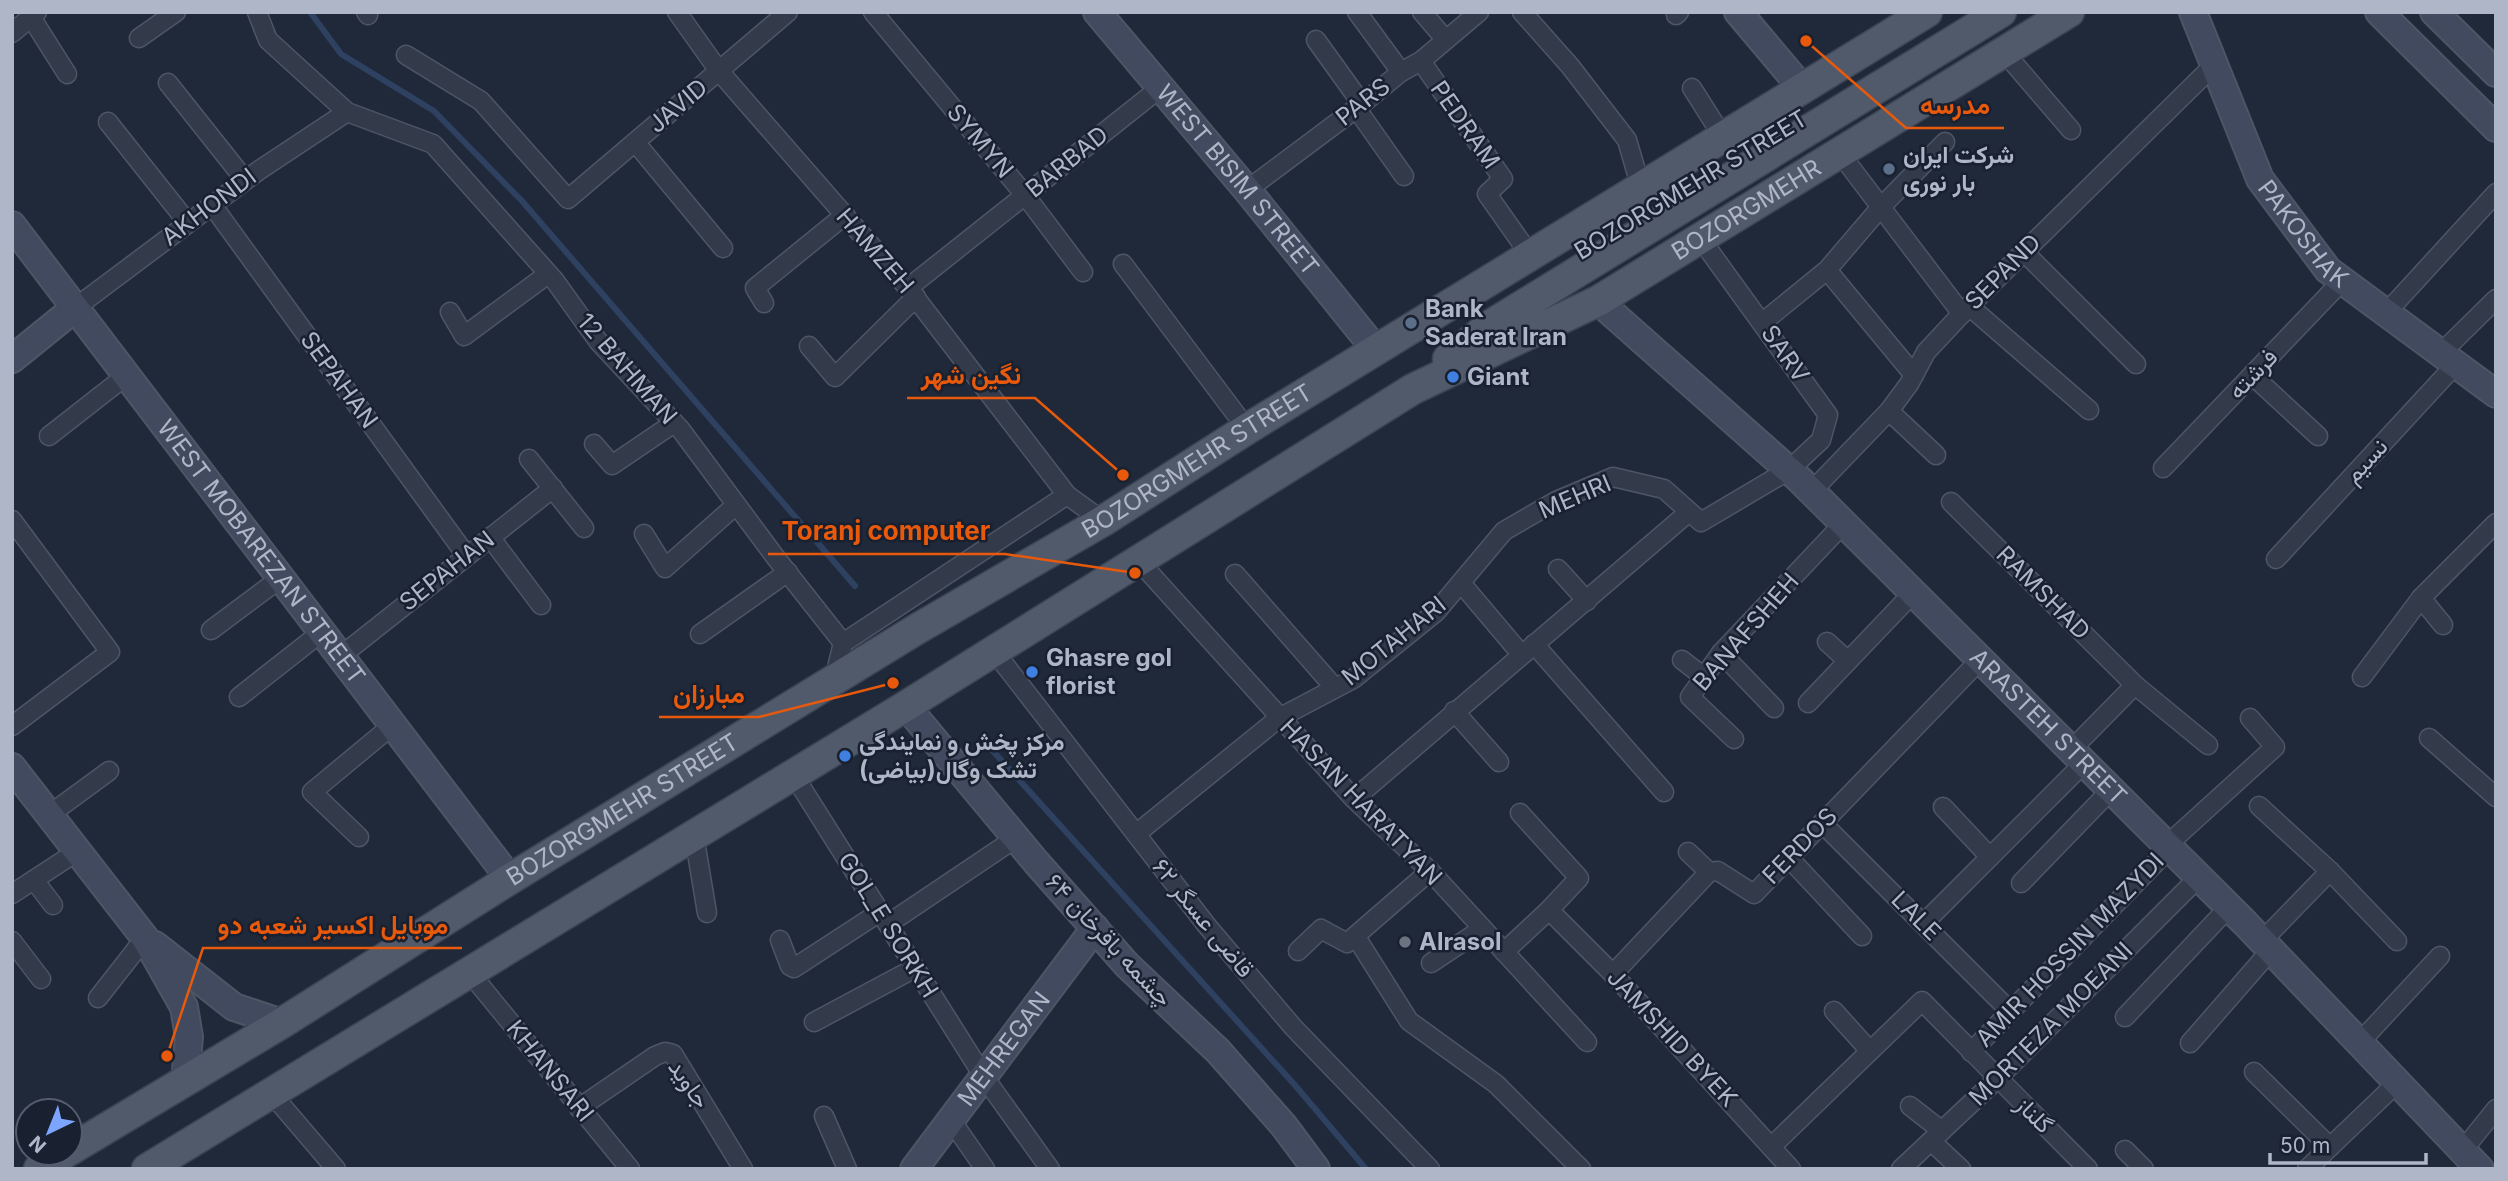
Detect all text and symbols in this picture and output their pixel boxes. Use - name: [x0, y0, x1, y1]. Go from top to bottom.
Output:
- street label: PARS: [1330, 71, 1396, 132]
- street label: JAVID: [642, 72, 713, 139]
- street label: PEDRAM: [1425, 75, 1506, 174]
- street label: WEST BISIM STREET: [1150, 78, 1325, 281]
- callout: مدرسه: [1906, 81, 2004, 128]
- text: مدرسه: [1920, 89, 1990, 121]
- street label: SYMYN: [941, 98, 1020, 184]
- street label: BOZORGMEHR STREET: [1569, 104, 1813, 266]
- street label: BARBAD: [1020, 120, 1114, 203]
- place label: شرکت ایران بار نوری: [1903, 140, 2014, 198]
- street label: BOZORGMEHR: [1667, 152, 1825, 266]
- marker: شرکت ایران بار نوری: [1881, 161, 1897, 177]
- street label: AKHONDI: [156, 162, 262, 251]
- street label: PAKOSHAK: [2252, 174, 2354, 294]
- street label: HAMZEH: [831, 202, 920, 299]
- street label: SEPAND: [1959, 228, 2047, 316]
- place label: Bank Saderat Iran: [1425, 294, 1567, 351]
- street label: 12 BAHMAN: [571, 307, 683, 430]
- marker: Bank Saderat Iran: [1403, 315, 1419, 331]
- street label: SARV: [1755, 319, 1816, 388]
- street label: SEPAHAN: [295, 326, 384, 434]
- street label: فرشته: [2222, 342, 2284, 406]
- callout: نگین شهر: [907, 351, 1035, 398]
- text: نگین شهر: [920, 359, 1021, 391]
- place label: Giant: [1467, 362, 1529, 391]
- marker: Giant: [1445, 369, 1461, 385]
- street label: BOZORGMEHR STREET: [1076, 377, 1317, 544]
- street label: WEST MOBAREZAN STREET: [151, 414, 371, 690]
- street label: نسیم: [2338, 432, 2395, 491]
- street label: MEHRI: [1534, 468, 1615, 525]
- callout: Toranj computer: [768, 507, 1005, 554]
- text: Toranj computer: [782, 515, 991, 546]
- street label: SEPAHAN: [393, 525, 500, 617]
- street label: RAMSHAD: [1990, 540, 2096, 646]
- street label: BANAFSHEH: [1687, 567, 1805, 696]
- street label: MOTAHARI: [1336, 590, 1452, 691]
- place label: Ghasre gol florist: [1046, 643, 1172, 700]
- street label: ARASTEH STREET: [1964, 643, 2133, 811]
- marker: Ghasre gol florist: [1024, 664, 1040, 680]
- callout: مبارزان: [659, 670, 759, 717]
- text: مبارزان: [673, 678, 745, 710]
- street label: HASAN HARATYAN: [1274, 712, 1448, 891]
- street label: BOZORGMEHR STREET: [501, 727, 744, 892]
- place label: مرکز پخش و نمایندگی تشک وگال(بیاضی): [859, 727, 1065, 785]
- marker: مرکز پخش و نمایندگی تشک وگال(بیاضی): [837, 748, 853, 764]
- street label: FERDOS: [1756, 801, 1843, 890]
- street label: GOL_E SORKH: [832, 847, 945, 1003]
- street label: AMIR HOSSIN MAZYDI: [1969, 847, 2170, 1053]
- street label: قاضی عسگر ۶۲: [1146, 852, 1260, 984]
- street label: چشمه باقرخان ۶۴: [1039, 867, 1179, 1014]
- street label: LALE: [1886, 885, 1947, 946]
- callout: موبایل اکسیر شعبه دو: [203, 901, 462, 948]
- text: موبایل اکسیر شعبه دو: [218, 909, 448, 941]
- place label: Alrasol: [1419, 927, 1501, 956]
- marker: Alrasol: [1397, 934, 1413, 950]
- street label: MORTEZA MOEANI: [1963, 936, 2138, 1111]
- street label: JAMSHID BYEK: [1601, 963, 1744, 1113]
- street label: MEHREGAN: [951, 986, 1056, 1112]
- street label: KHANSARI: [501, 1014, 600, 1127]
- street label: جاوید: [661, 1054, 717, 1114]
- street label: گلناز: [2008, 1089, 2059, 1140]
- north arrow: [14, 1097, 84, 1167]
- scale bar: [2270, 1122, 2426, 1166]
- text: N: [25, 1131, 51, 1157]
- text: 50 m: [2280, 1133, 2330, 1158]

